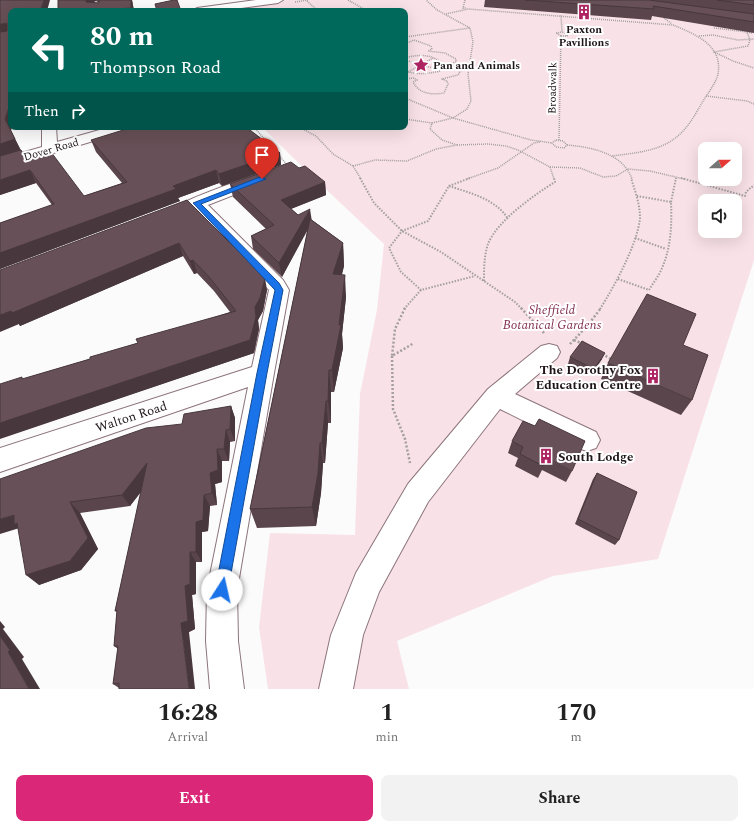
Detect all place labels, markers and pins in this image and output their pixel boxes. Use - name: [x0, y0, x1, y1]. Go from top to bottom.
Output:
- building icon: Paxton Pavillions: [575, 3, 593, 21]
- place label: Paxton Pavillions: [559, 21, 609, 51]
- place icon: Pan and Animals: [412, 56, 430, 74]
- place label: Pan and Animals: [433, 57, 520, 74]
- pin: [245, 138, 279, 179]
- place label: The Dorothy Fox Education Centre: [535, 360, 641, 395]
- building icon: The Dorothy Fox Education Centre: [644, 367, 662, 385]
- building icon: South Lodge: [537, 447, 555, 465]
- place label: South Lodge: [558, 447, 633, 467]

